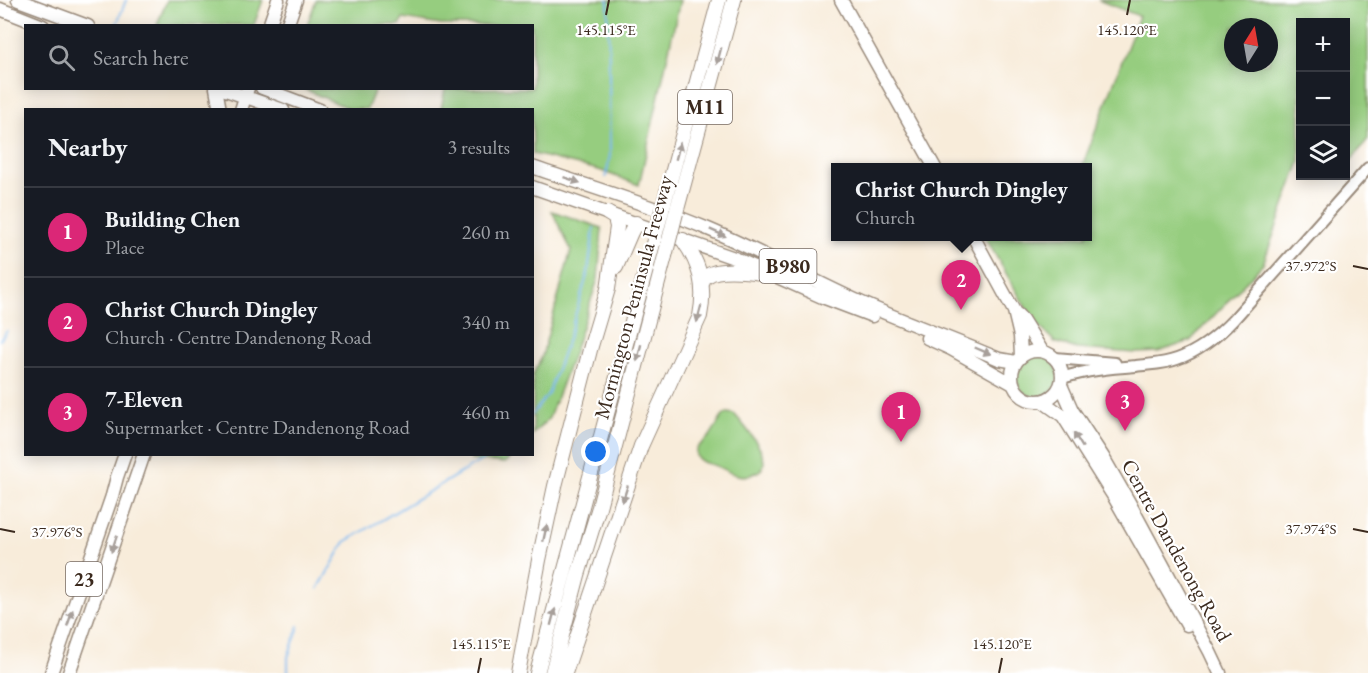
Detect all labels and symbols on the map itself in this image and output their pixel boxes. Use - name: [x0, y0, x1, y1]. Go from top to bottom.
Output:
- north arrow: [1224, 18, 1278, 72]
- text: 145.115°E: [576, 20, 636, 39]
- text: 145.120°E: [1097, 20, 1157, 39]
- one-way arrow: [714, 48, 723, 66]
- road number: M11: [678, 90, 732, 124]
- one-way arrow: [674, 142, 683, 160]
- street label: Mornington Peninsula Freeway: [587, 171, 679, 422]
- one-way arrow: [563, 176, 581, 186]
- one-way arrow: [709, 228, 727, 238]
- road number: B980: [760, 249, 816, 283]
- text: 37.972°S: [1286, 256, 1336, 275]
- pin: 2: [942, 260, 980, 310]
- one-way arrow: [694, 306, 703, 324]
- one-way arrow: [634, 343, 644, 362]
- one-way arrow: [974, 347, 991, 356]
- pin: 3: [1106, 382, 1144, 431]
- pin: 1: [882, 392, 920, 442]
- one-way arrow: [1072, 432, 1083, 448]
- your location: [581, 437, 610, 466]
- street label: Centre Dandenong Road: [1116, 454, 1238, 646]
- one-way arrow: [620, 486, 629, 504]
- text: 37.974°S: [1286, 519, 1336, 538]
- text: 37.976°S: [32, 522, 82, 541]
- one-way arrow: [541, 523, 550, 542]
- one-way arrow: [108, 535, 118, 553]
- road number: 23: [66, 562, 102, 596]
- one-way arrow: [549, 607, 558, 625]
- one-way arrow: [66, 609, 76, 627]
- text: 145.115°E: [451, 634, 511, 653]
- text: 145.120°E: [972, 634, 1032, 653]

